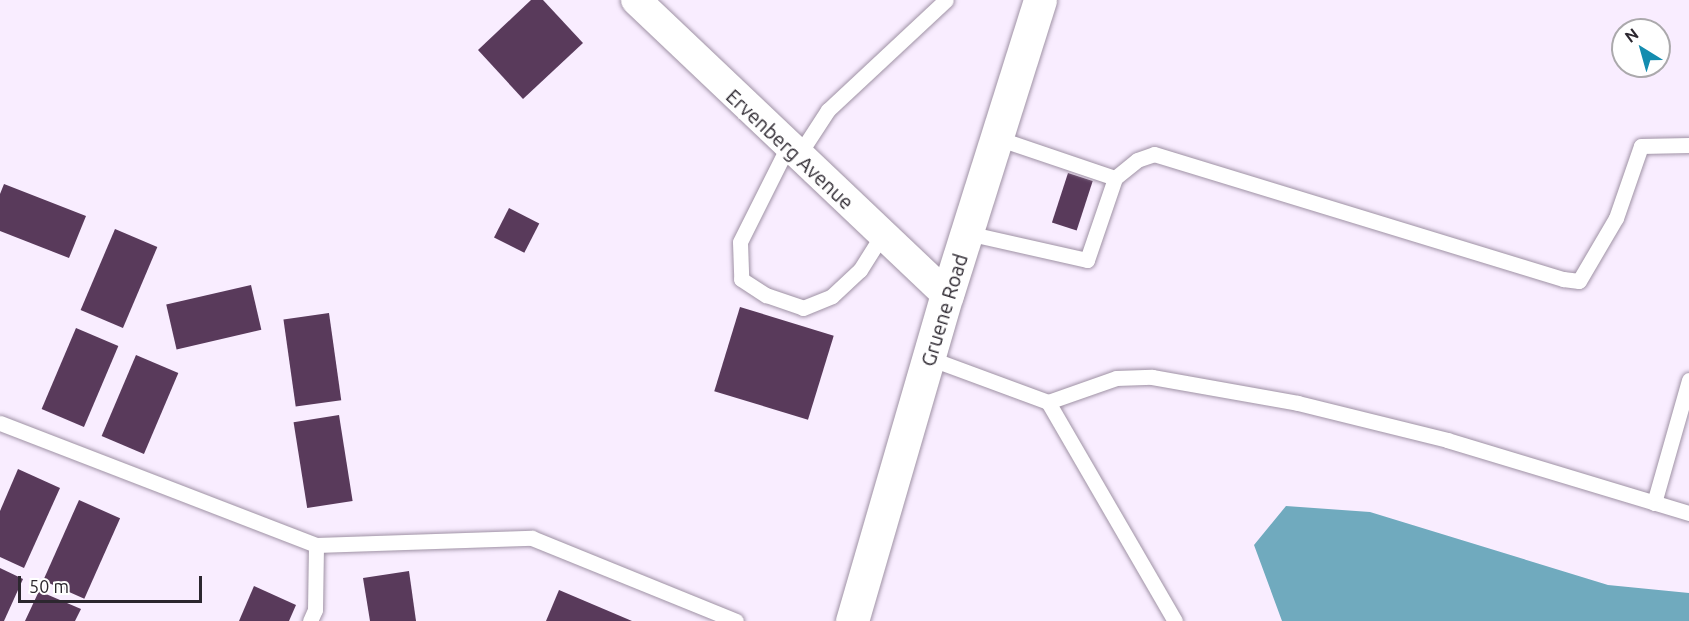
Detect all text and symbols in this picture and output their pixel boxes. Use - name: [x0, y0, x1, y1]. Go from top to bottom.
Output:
- north arrow: [1611, 18, 1671, 78]
- text: N: [1621, 24, 1642, 46]
- street label: Ervenberg Avenue: [721, 84, 859, 214]
- street label: Gruene Road: [916, 251, 972, 369]
- scale bar: [21, 564, 206, 602]
- text: 50 m: [29, 576, 69, 596]

